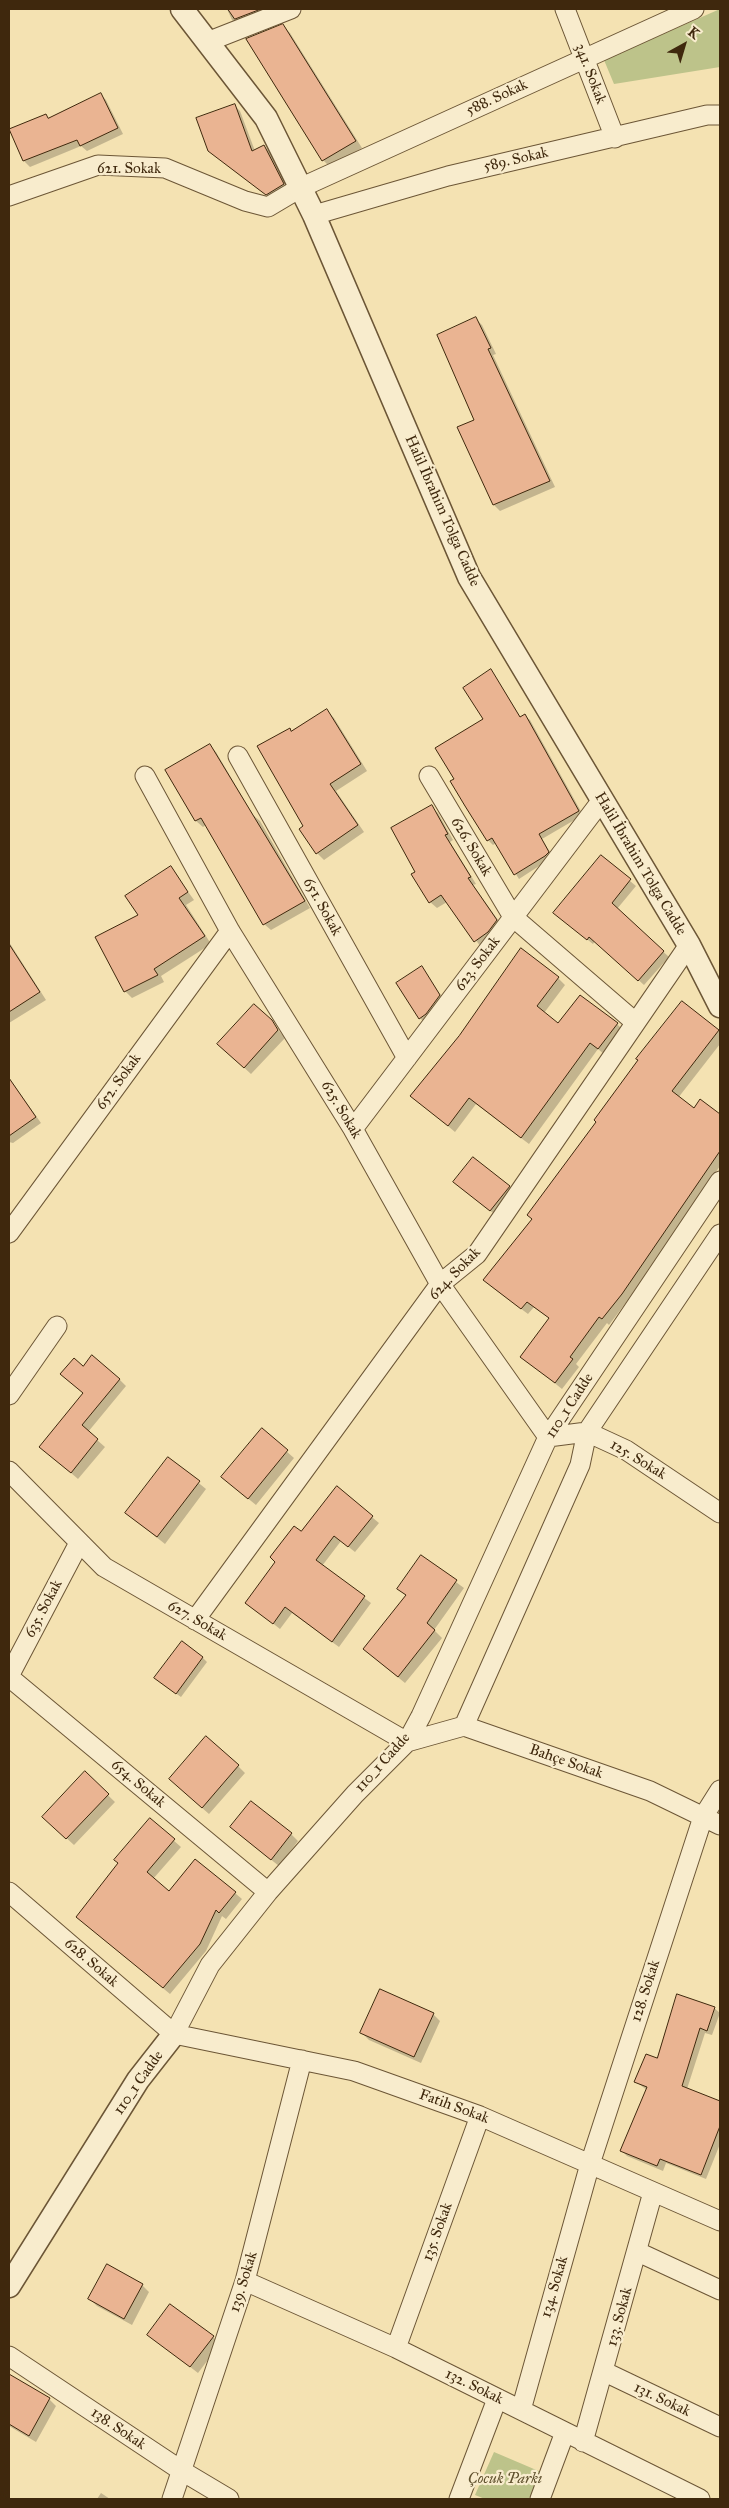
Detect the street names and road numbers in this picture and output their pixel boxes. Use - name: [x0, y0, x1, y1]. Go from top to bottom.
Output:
- street label: 341. Sokak: [570, 41, 610, 107]
- street label: 588. Sokak: [463, 76, 531, 120]
- street label: 589. Sokak: [482, 144, 550, 176]
- street label: 621. Sokak: [97, 160, 161, 178]
- street label: Halil İbrahim Tolga Cadde: [400, 433, 484, 589]
- street label: Halil İbrahim Tolga Cadde: [590, 789, 690, 939]
- street label: 626. Sokak: [446, 814, 496, 880]
- street label: 651. Sokak: [299, 875, 345, 939]
- street label: 623. Sokak: [452, 933, 504, 995]
- street label: 652. Sokak: [93, 1050, 145, 1114]
- street label: 625. Sokak: [317, 1078, 365, 1142]
- street label: 624. Sokak: [425, 1244, 485, 1304]
- street label: 110_1 Cadde: [542, 1370, 598, 1442]
- street label: 125. Sokak: [607, 1436, 669, 1484]
- street label: 635. Sokak: [21, 1577, 67, 1641]
- street label: 627. Sokak: [164, 1597, 230, 1645]
- street label: 110_1 Cadde: [352, 1729, 414, 1797]
- street label: Bahçe Sokak: [527, 1741, 605, 1783]
- street label: 654. Sokak: [107, 1756, 169, 1812]
- street label: 628. Sokak: [60, 1935, 122, 1991]
- street label: 128. Sokak: [628, 1958, 664, 2024]
- street label: 110_1 Cadde: [110, 2047, 168, 2119]
- street label: Fatih Sokak: [416, 2086, 492, 2128]
- street label: 135. Sokak: [419, 2200, 457, 2264]
- street label: 139. Sokak: [226, 2249, 262, 2315]
- street label: 134. Sokak: [538, 2254, 572, 2320]
- street label: 133. Sokak: [603, 2285, 637, 2349]
- street label: 132. Sokak: [442, 2365, 506, 2409]
- street label: 131. Sokak: [631, 2379, 693, 2421]
- street label: 138. Sokak: [87, 2404, 149, 2454]

